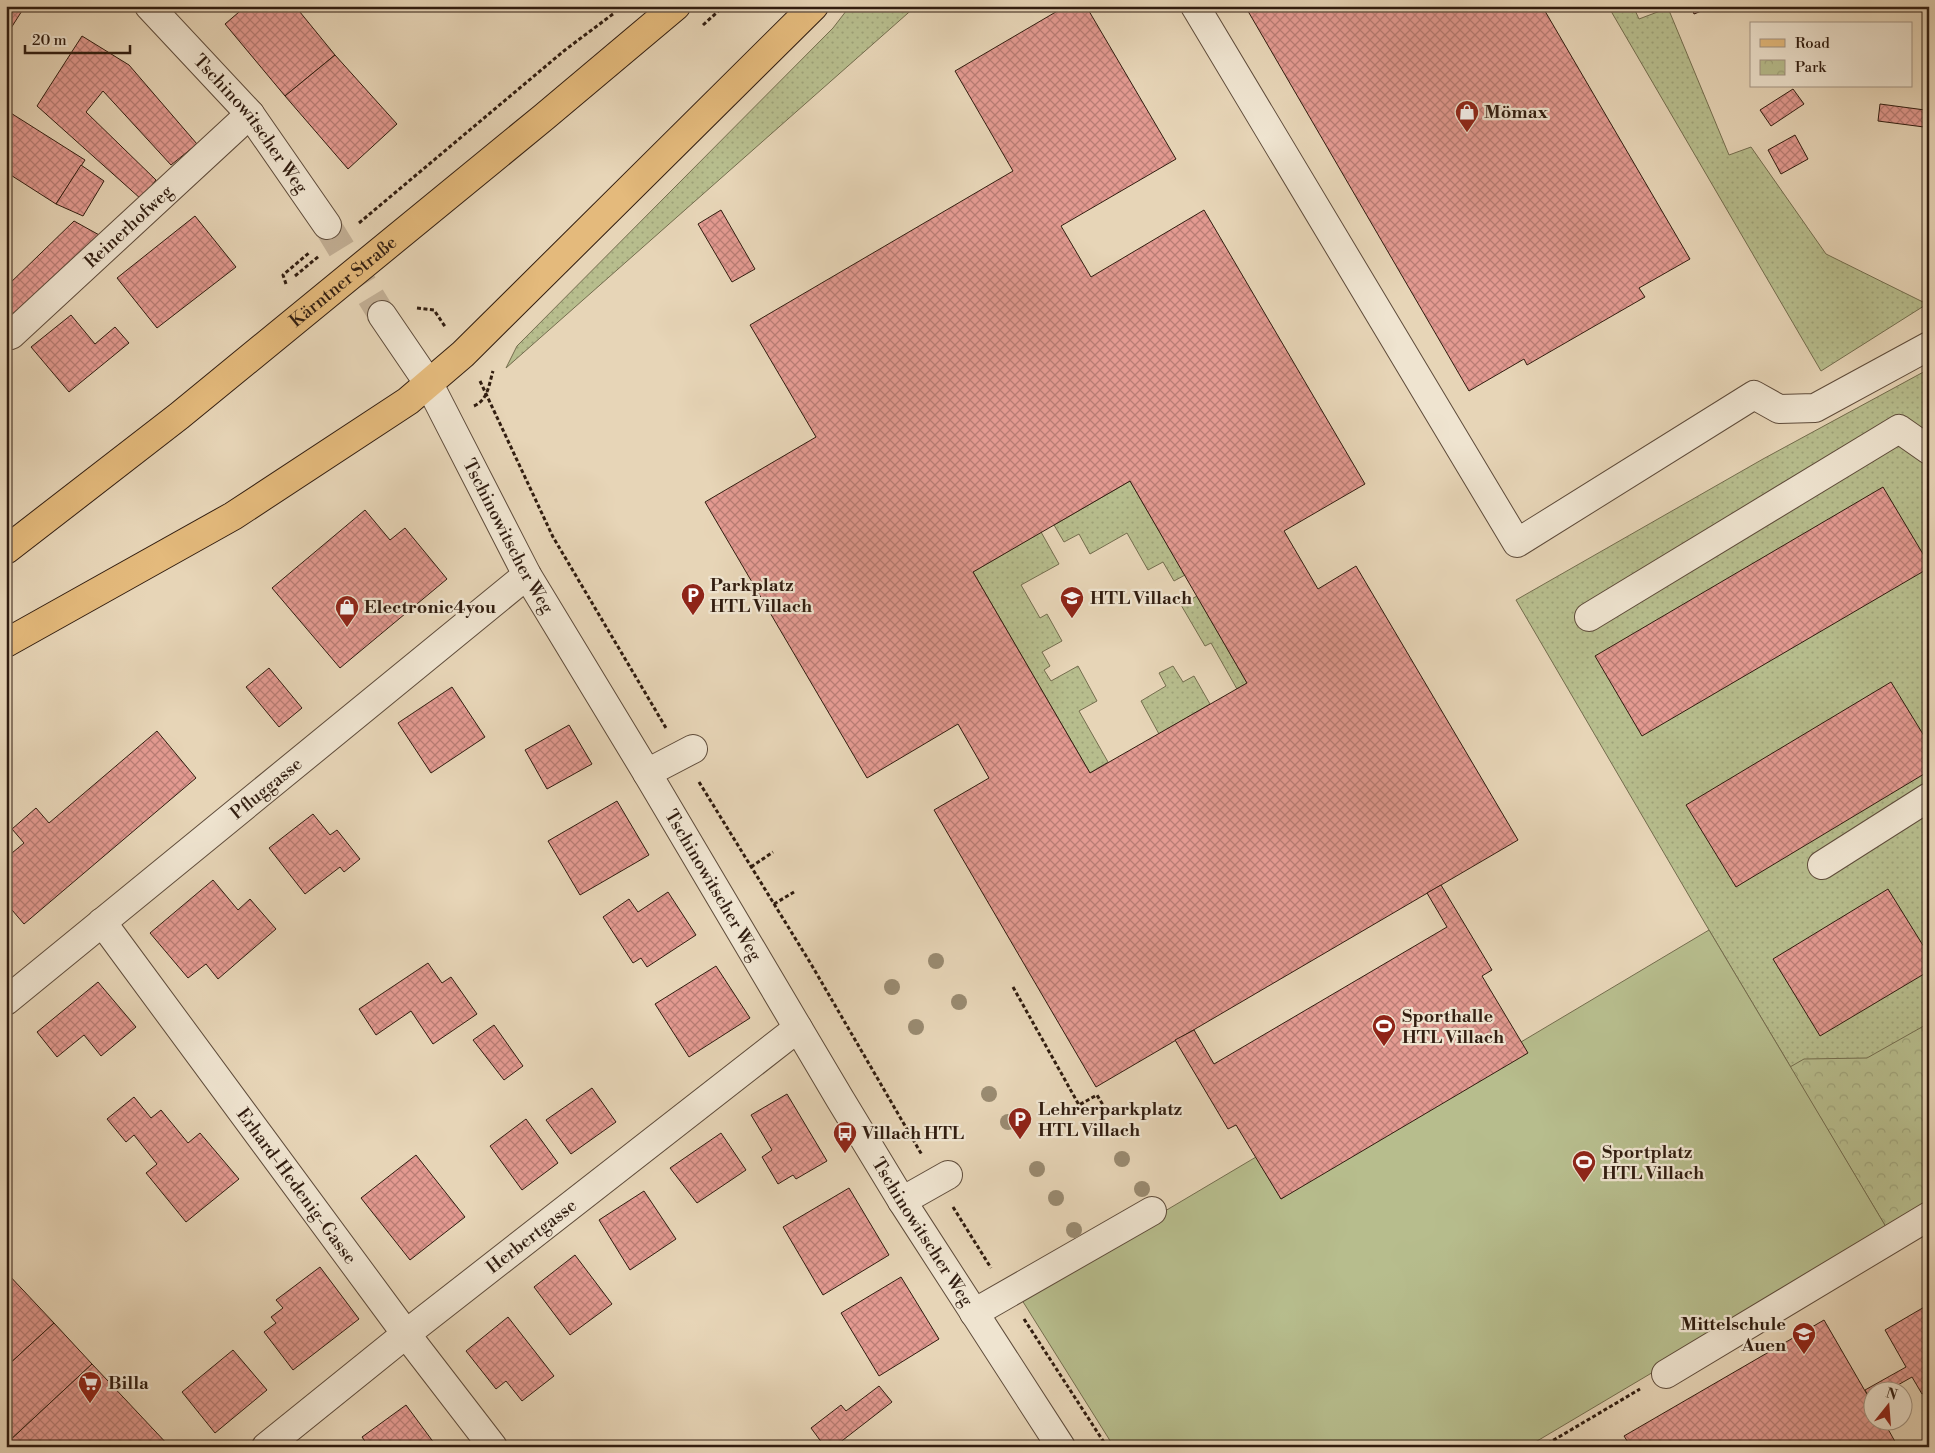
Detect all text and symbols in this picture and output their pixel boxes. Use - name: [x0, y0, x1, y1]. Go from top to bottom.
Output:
- scale bar: [25, 22, 130, 54]
- legend: [1750, 22, 1912, 88]
- text: 20 m: [32, 31, 67, 50]
- text: Road: [1795, 34, 1830, 53]
- street label: Tschinowitscher Weg: [188, 49, 313, 198]
- text: Park: [1795, 58, 1827, 77]
- shop icon: Mömax: [1454, 99, 1480, 133]
- place label: Mömax: [1484, 101, 1548, 124]
- street label: Reinerhofweg: [79, 179, 178, 273]
- street label: Kärntner Straße: [285, 231, 402, 332]
- street label: Tschinowitscher Weg: [458, 455, 559, 618]
- place label: Parkplatz HTL Villach: [710, 574, 812, 618]
- parking icon: Parkplatz HTL Villach: [680, 582, 706, 616]
- school or university icon: HTL Villach: [1059, 585, 1085, 619]
- place label: HTL Villach: [1090, 587, 1192, 610]
- shop icon: Electronic4you: [334, 594, 360, 628]
- place label: Electronic4you: [364, 596, 496, 619]
- street label: Pfluggasse: [226, 752, 307, 824]
- street label: Tschinowitscher Weg: [660, 805, 767, 966]
- place label: Sporthalle HTL Villach: [1402, 1005, 1504, 1049]
- sports icon: Sporthalle HTL Villach: [1371, 1013, 1397, 1047]
- place label: Lehrerparkplatz HTL Villach: [1038, 1098, 1183, 1142]
- street label: Erhard-Hedenig-Gasse: [232, 1103, 362, 1269]
- parking icon: Lehrerparkplatz HTL Villach: [1007, 1106, 1033, 1140]
- bus stop icon: Villach HTL: [832, 1120, 858, 1154]
- place label: Villach HTL: [861, 1122, 964, 1145]
- place label: Sportplatz HTL Villach: [1602, 1141, 1704, 1185]
- sports icon: Sportplatz HTL Villach: [1571, 1149, 1597, 1183]
- street label: Tschinowitscher Weg: [867, 1153, 979, 1311]
- street label: Herbertgasse: [482, 1194, 581, 1279]
- place label: Mittelschule Auen: [1681, 1313, 1786, 1357]
- school or university icon: Mittelschule Auen: [1791, 1321, 1817, 1355]
- supermarket icon: Billa: [77, 1370, 103, 1404]
- place label: Billa: [108, 1372, 149, 1395]
- north arrow: [1862, 1380, 1912, 1430]
- text: N: [1884, 1384, 1899, 1405]

